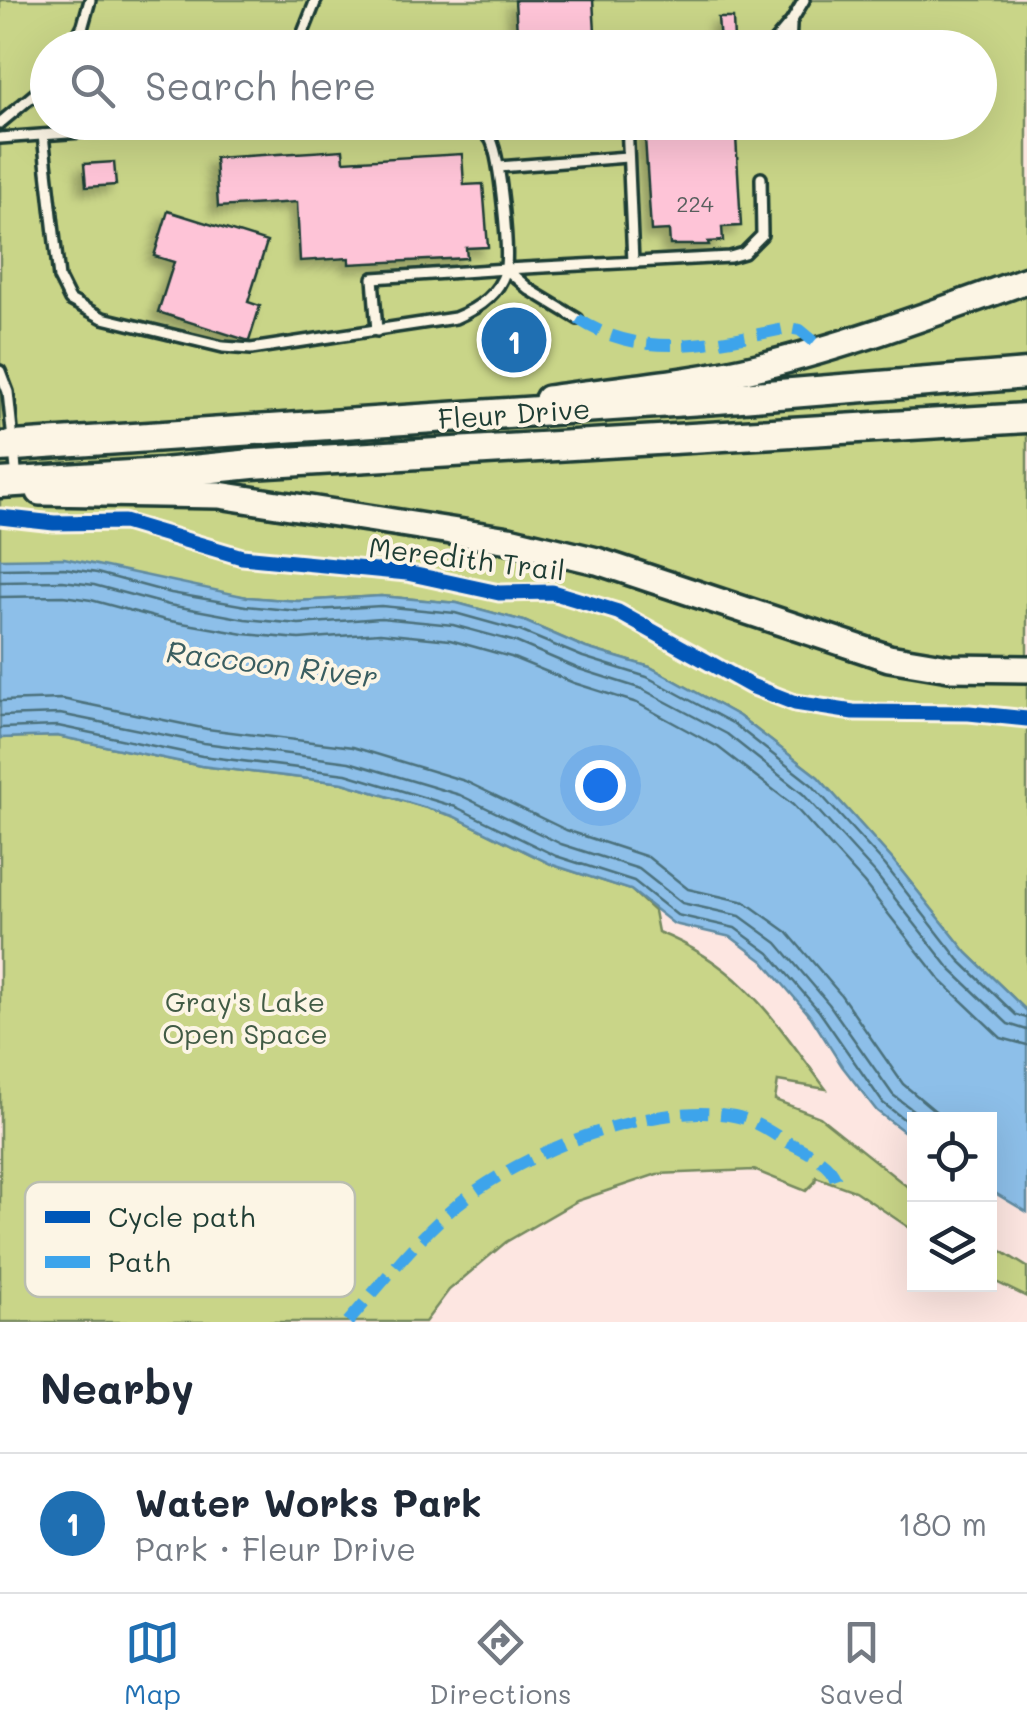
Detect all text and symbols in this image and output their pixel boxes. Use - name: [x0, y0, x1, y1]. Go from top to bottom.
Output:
- search box: [30, 30, 997, 140]
- icon: search: [65, 58, 120, 113]
- text: Search here: [145, 60, 376, 110]
- house number: 224: [676, 189, 714, 218]
- pin: 1: [482, 302, 546, 378]
- street label: Fleur Drive: [437, 390, 591, 436]
- street label: Meredith Trail: [367, 528, 567, 588]
- water label: Raccoon River: [164, 630, 380, 696]
- your location: [575, 760, 626, 811]
- park label: Gray's Lake Open Space: [162, 983, 328, 1051]
- map controls: [907, 1112, 997, 1292]
- button: locate: [907, 1112, 997, 1202]
- legend: [25, 1182, 355, 1297]
- text: Cycle path: [108, 1198, 255, 1234]
- button: layers: [907, 1202, 997, 1292]
- text: Path: [108, 1243, 171, 1279]
- text: Nearby: [40, 1360, 194, 1415]
- text: Water Works Park: [135, 1477, 482, 1527]
- text: 1: [65, 1502, 80, 1544]
- text: 180 m: [898, 1502, 987, 1544]
- text: Park · Fleur Drive: [135, 1527, 416, 1569]
- tab: Map: [124, 1615, 181, 1711]
- tab: Directions: [429, 1615, 572, 1711]
- tab: Saved: [820, 1615, 903, 1711]

